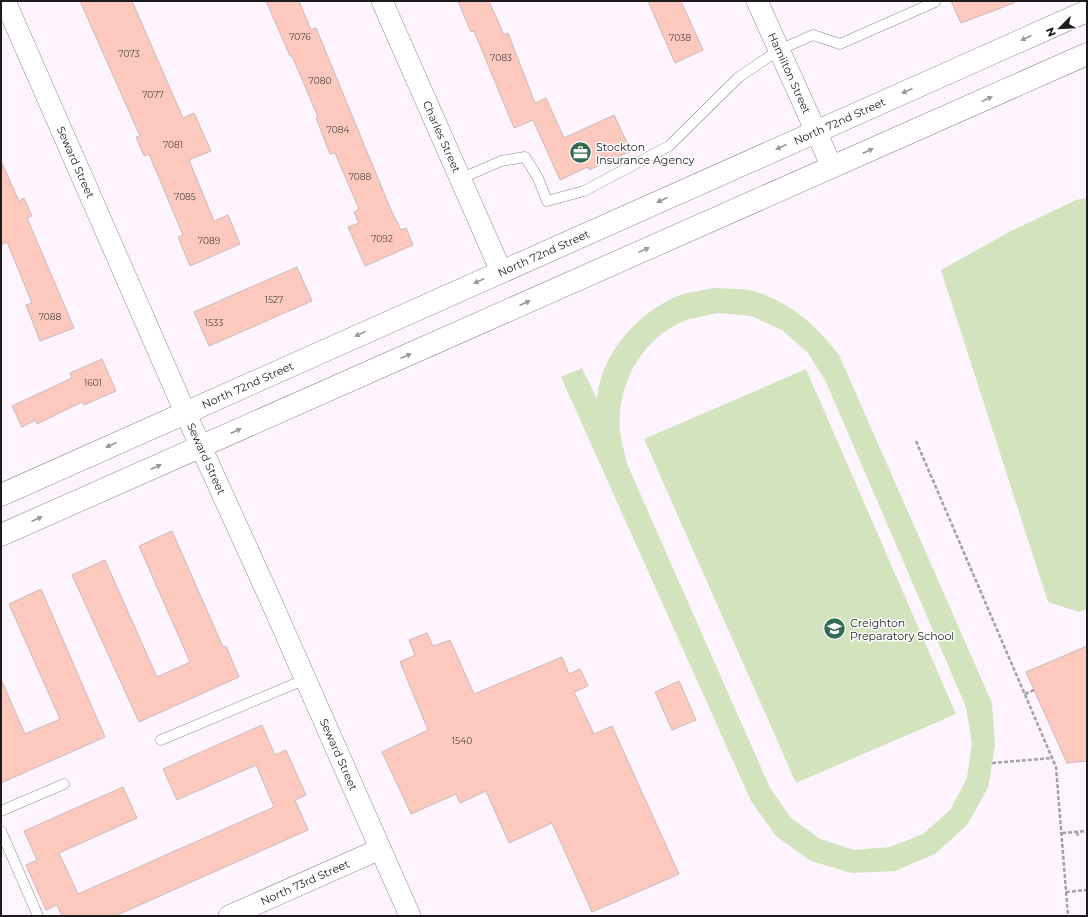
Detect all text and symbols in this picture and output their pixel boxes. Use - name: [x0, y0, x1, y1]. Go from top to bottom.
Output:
- north arrow: [1040, 8, 1080, 48]
- text: N: [1043, 25, 1059, 39]
- street label: Hamilton Street: [765, 30, 814, 116]
- house number: 7076: [289, 31, 311, 42]
- house number: 7038: [669, 32, 691, 43]
- one-way arrow: [1019, 36, 1031, 42]
- house number: 7073: [118, 48, 140, 59]
- house number: 7083: [490, 52, 512, 63]
- house number: 7080: [309, 75, 331, 86]
- one-way arrow: [901, 88, 912, 94]
- house number: 7077: [142, 89, 164, 100]
- street label: North 72nd Street: [791, 95, 888, 148]
- one-way arrow: [981, 95, 993, 101]
- street label: Charles Street: [420, 98, 464, 175]
- street label: Seward Street: [54, 124, 98, 201]
- house number: 7084: [327, 124, 349, 135]
- house number: 7081: [163, 139, 183, 150]
- office icon: Stockton Insurance Agency: [567, 140, 593, 166]
- place label: Stockton Insurance Agency: [596, 140, 695, 167]
- one-way arrow: [775, 144, 786, 150]
- one-way arrow: [862, 148, 874, 154]
- house number: 7088: [349, 171, 372, 182]
- house number: 7085: [174, 191, 196, 202]
- one-way arrow: [656, 197, 668, 203]
- street label: North 72nd Street: [495, 226, 592, 280]
- house number: 7092: [371, 233, 393, 244]
- house number: 7089: [198, 235, 221, 246]
- one-way arrow: [638, 247, 650, 254]
- one-way arrow: [474, 278, 485, 284]
- house number: 1527: [265, 294, 283, 305]
- one-way arrow: [520, 300, 531, 306]
- house number: 7088: [39, 311, 62, 322]
- house number: 1533: [205, 317, 223, 328]
- one-way arrow: [355, 331, 366, 337]
- one-way arrow: [401, 352, 413, 358]
- street label: North 72nd Street: [200, 358, 296, 412]
- house number: 1601: [84, 377, 102, 388]
- street label: Seward Street: [184, 421, 229, 497]
- one-way arrow: [231, 428, 242, 434]
- one-way arrow: [105, 442, 116, 448]
- one-way arrow: [150, 464, 161, 470]
- one-way arrow: [31, 516, 42, 522]
- school or university icon: Creighton Preparatory School: [822, 616, 848, 642]
- place label: Creighton Preparatory School: [850, 616, 954, 643]
- street label: Seward Street: [317, 716, 361, 793]
- house number: 1540: [452, 735, 472, 746]
- street label: North 73rd Street: [258, 856, 352, 908]

